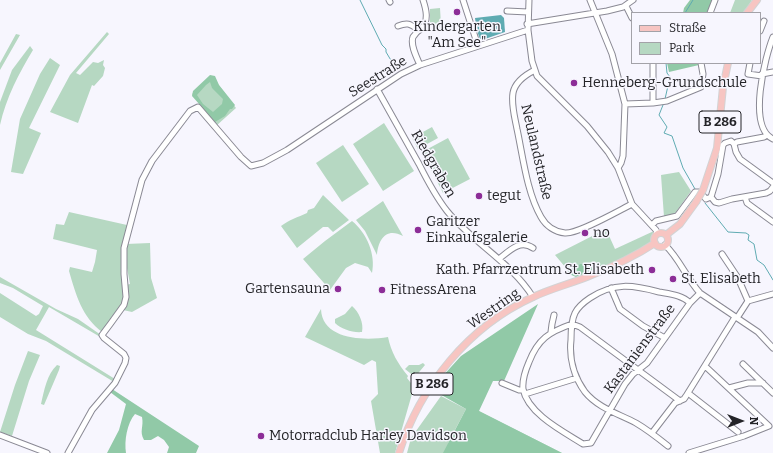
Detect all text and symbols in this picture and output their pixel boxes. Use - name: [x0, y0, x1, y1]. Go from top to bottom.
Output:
- marker: Kindergarten "Am See": [452, 7, 462, 17]
- legend: [631, 12, 761, 64]
- place label: Kindergarten "Am See": [413, 19, 501, 52]
- text: Straße: [669, 21, 706, 35]
- text: Park: [669, 41, 694, 55]
- street label: Seestraße: [346, 53, 410, 101]
- place label: Henneberg-Grundschule: [582, 75, 747, 91]
- marker: Henneberg-Grundschule: [569, 78, 579, 88]
- street label: Neulandstraße: [517, 103, 555, 201]
- road number: B 286: [699, 111, 741, 133]
- street label: Riedgraben: [407, 127, 459, 201]
- place label: tegut: [487, 188, 521, 204]
- marker: tegut: [474, 191, 484, 201]
- place label: Garitzer Einkaufsgalerie: [426, 214, 528, 246]
- marker: Garitzer Einkaufsgalerie: [413, 225, 423, 235]
- place label: no: [593, 225, 610, 241]
- marker: no: [580, 228, 590, 238]
- place label: Kath. Pfarrzentrum St. Elisabeth: [436, 262, 644, 278]
- marker: Kath. Pfarrzentrum St. Elisabeth: [647, 265, 657, 275]
- place label: St. Elisabeth: [681, 271, 761, 287]
- marker: St. Elisabeth: [668, 274, 678, 284]
- place label: Gartensauna: [245, 281, 330, 297]
- place label: FitnessArena: [390, 282, 476, 298]
- marker: Gartensauna: [333, 284, 343, 294]
- marker: FitnessArena: [377, 285, 387, 295]
- street label: Westring: [465, 285, 523, 333]
- street label: Kastanienstraße: [601, 301, 679, 397]
- road number: B 286: [411, 373, 453, 395]
- north arrow: [721, 401, 761, 441]
- text: N: [747, 417, 760, 425]
- place label: Motorradclub Harley Davidson: [269, 428, 467, 444]
- marker: Motorradclub Harley Davidson: [256, 431, 266, 441]

